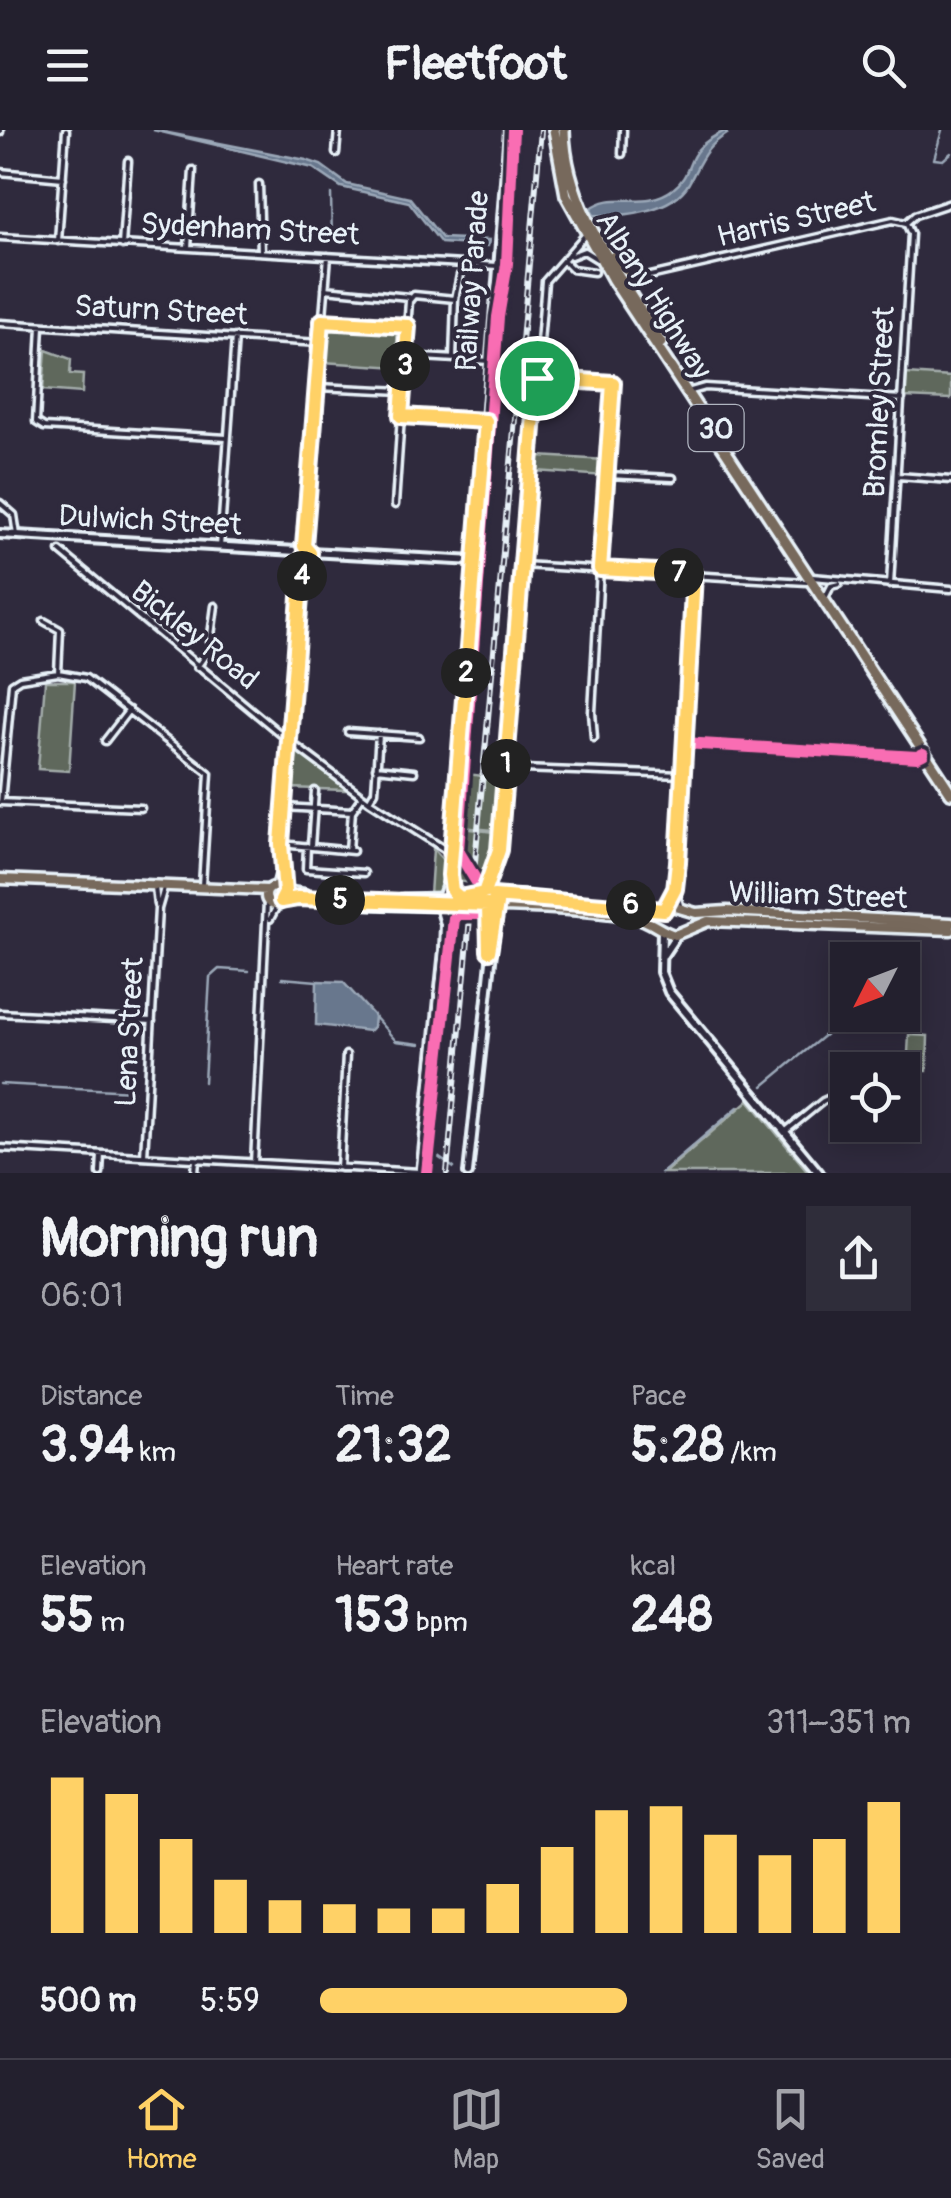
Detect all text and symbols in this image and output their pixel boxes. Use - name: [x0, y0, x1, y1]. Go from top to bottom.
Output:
- text: Fleetfoot: [384, 37, 567, 93]
- icon: menu: [40, 38, 95, 93]
- icon: search: [856, 38, 911, 93]
- street label: Harris Street: [714, 183, 880, 256]
- street label: Railway Parade: [448, 189, 497, 373]
- street label: Sydenham Street: [140, 205, 361, 254]
- street label: Albany Highway: [587, 205, 720, 386]
- street label: Saturn Street: [73, 287, 249, 334]
- street label: Bromley Street: [856, 305, 903, 499]
- pin: [495, 336, 580, 421]
- pin: 3: [380, 341, 430, 391]
- text: 3: [397, 348, 413, 383]
- icon: arrive: [510, 351, 565, 406]
- road number: 30: [688, 405, 744, 451]
- street label: Dulwich Street: [58, 497, 243, 544]
- pin: 7: [654, 548, 704, 598]
- pin: 4: [277, 551, 327, 601]
- text: 7: [672, 555, 686, 590]
- text: 4: [294, 558, 310, 593]
- street label: Bickley Road: [123, 573, 266, 698]
- pin: 2: [441, 648, 491, 698]
- text: 2: [458, 655, 474, 690]
- pin: 1: [481, 739, 531, 789]
- text: 1: [501, 746, 511, 781]
- street label: William Street: [728, 874, 909, 917]
- pin: 5: [315, 875, 365, 925]
- pin: 6: [606, 880, 656, 930]
- text: 5: [332, 882, 348, 917]
- text: 6: [623, 887, 639, 922]
- north arrow: [830, 942, 920, 1032]
- map controls: [830, 942, 920, 1142]
- street label: Lena Street: [107, 955, 152, 1108]
- button: locate: [830, 1052, 920, 1142]
- text: Morning run: [40, 1204, 318, 1273]
- button: share: [806, 1206, 911, 1311]
- text: 06:01: [40, 1276, 123, 1316]
- text: Distance: [40, 1379, 142, 1414]
- text: Time: [335, 1379, 394, 1414]
- text: Pace: [631, 1379, 686, 1414]
- text: 3.94: [40, 1414, 134, 1477]
- text: 21:32: [335, 1414, 452, 1477]
- text: 5:28: [631, 1414, 724, 1477]
- text: km: [134, 1435, 176, 1470]
- text: /km: [724, 1435, 777, 1470]
- text: Elevation: [40, 1549, 147, 1584]
- text: Heart rate: [335, 1549, 453, 1584]
- text: kcal: [631, 1549, 676, 1584]
- text: 55: [40, 1584, 94, 1647]
- text: 153: [335, 1584, 410, 1647]
- text: 248: [631, 1584, 713, 1647]
- text: m: [94, 1605, 125, 1640]
- text: bpm: [410, 1605, 468, 1640]
- text: Elevation: [40, 1703, 162, 1743]
- text: 311–351 m: [766, 1703, 911, 1743]
- text: 500 m: [40, 1981, 136, 2021]
- text: 5:59: [200, 1981, 260, 2021]
- tab: Home: [126, 2082, 197, 2177]
- tab: Map: [449, 2082, 504, 2177]
- tab: Saved: [756, 2082, 825, 2177]

